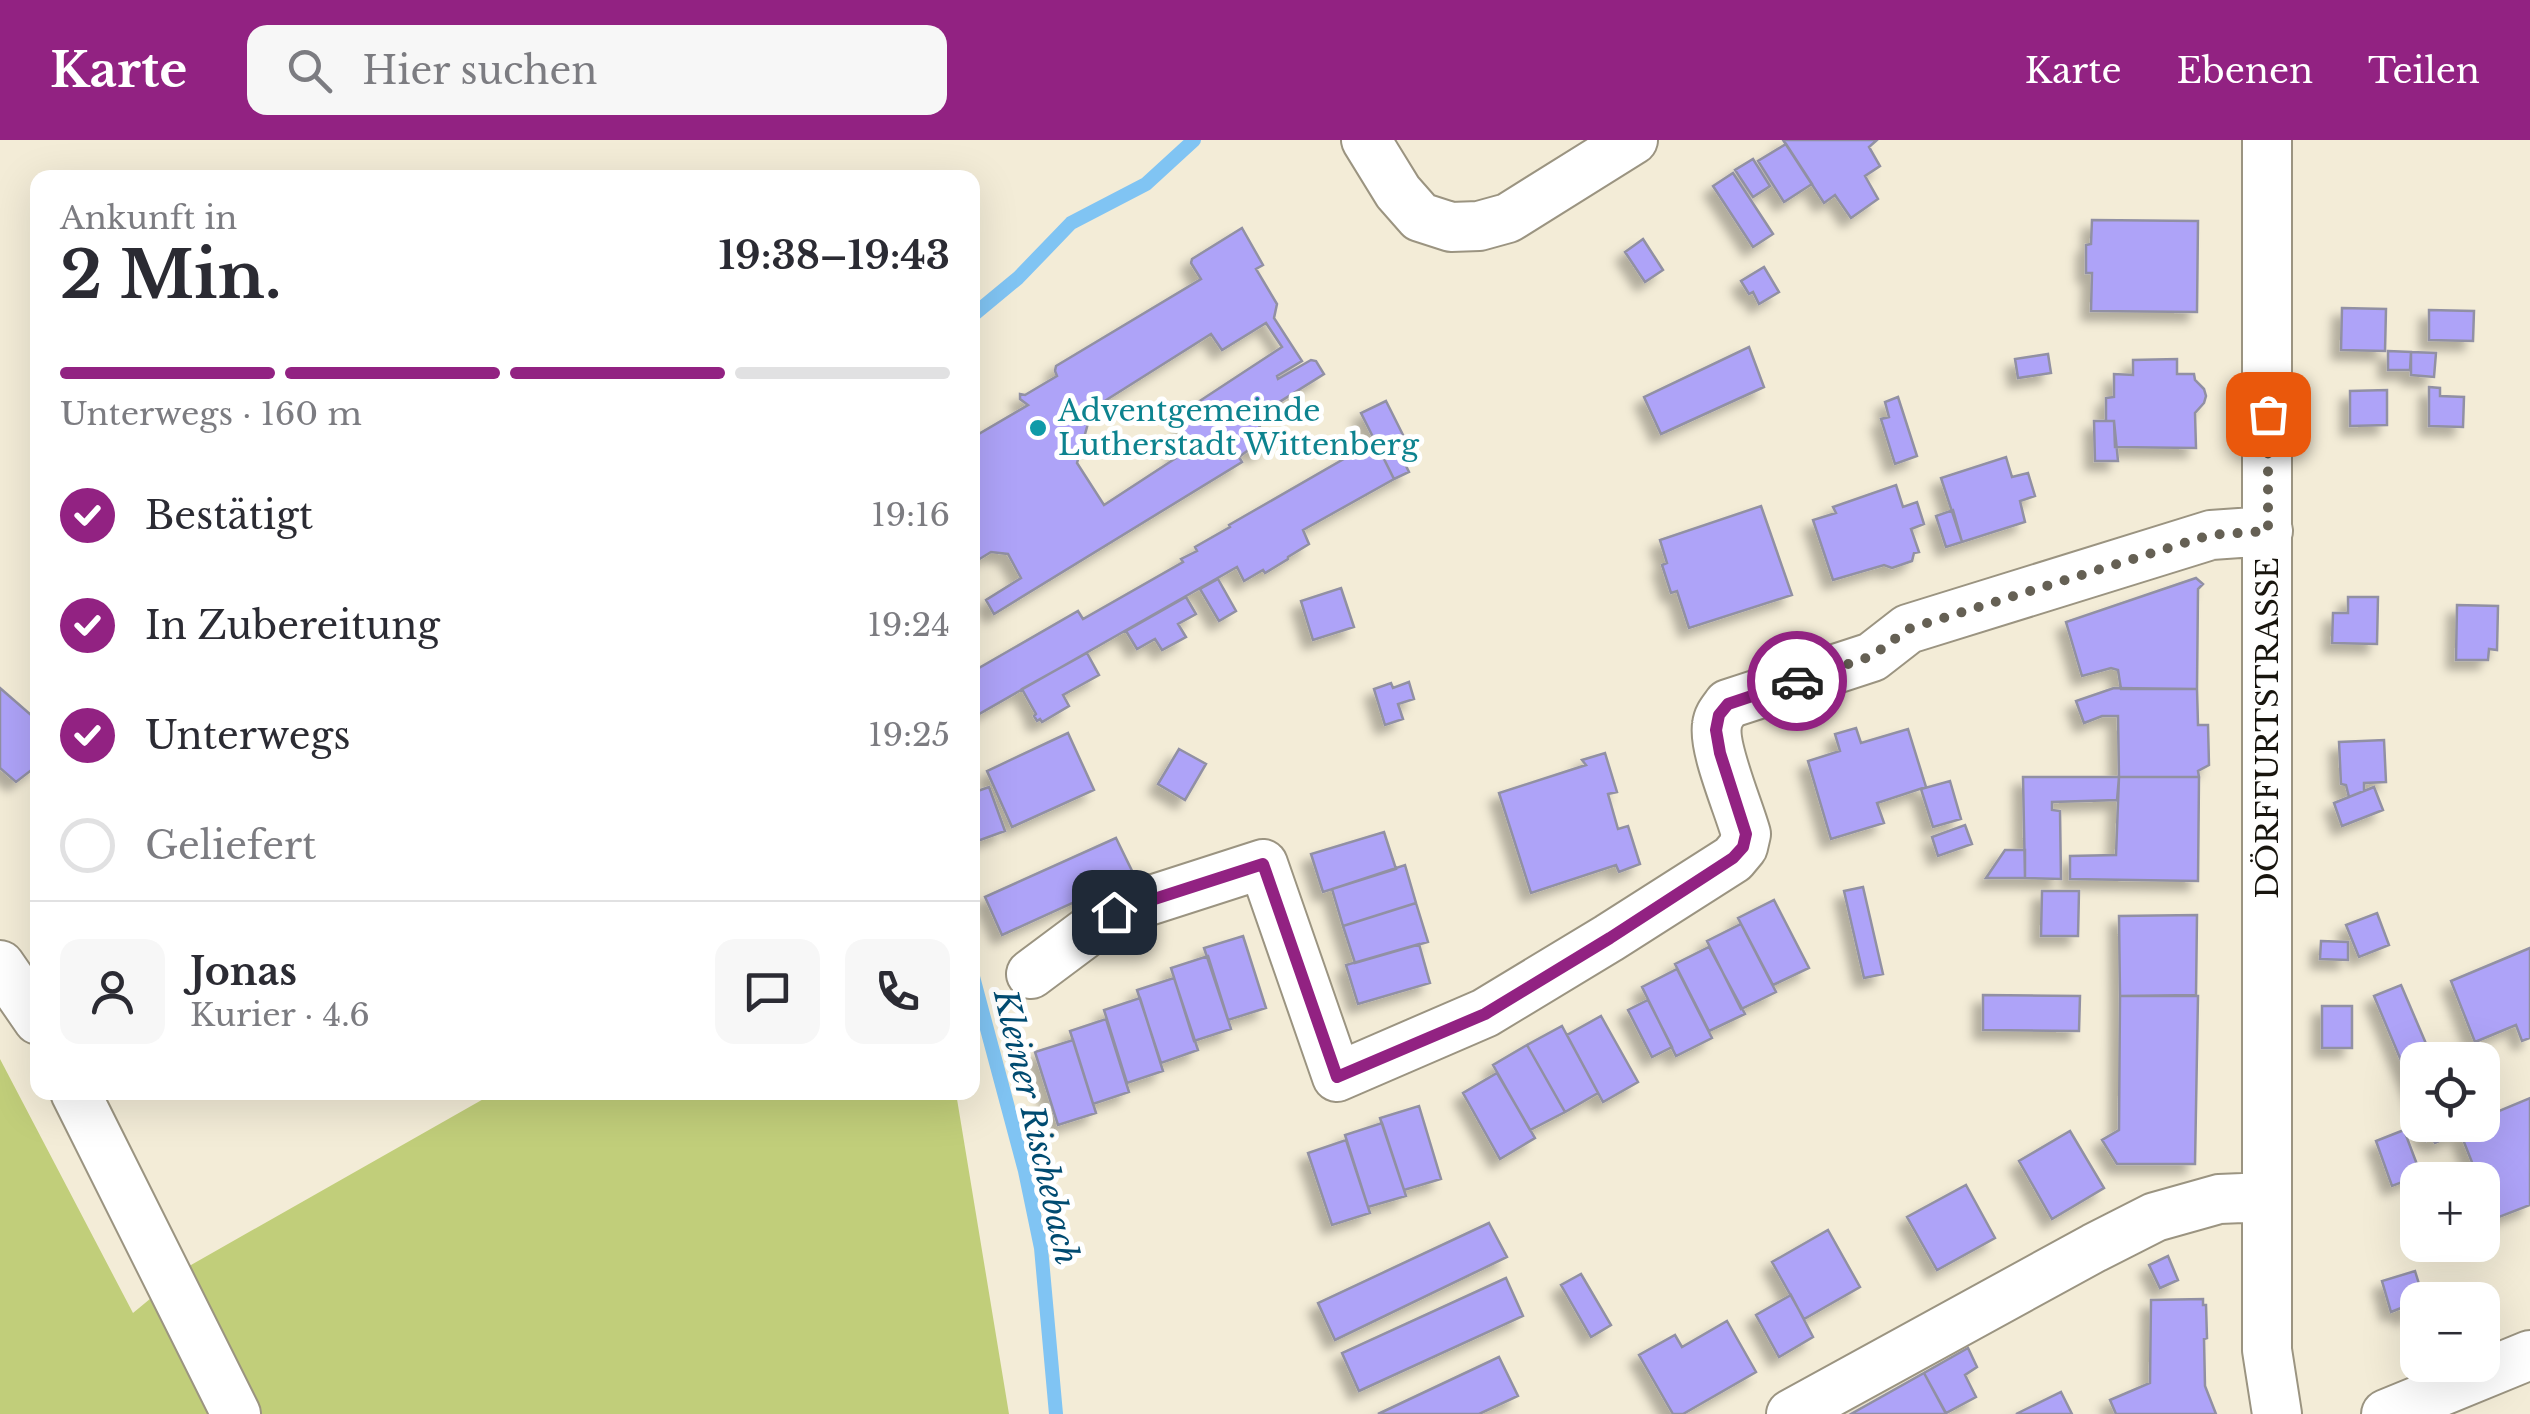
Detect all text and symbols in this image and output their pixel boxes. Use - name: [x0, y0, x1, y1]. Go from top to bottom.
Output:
- search box: [247, 25, 947, 115]
- text: Karte: [50, 40, 187, 100]
- icon: search: [282, 43, 337, 98]
- text: Hier suchen: [362, 47, 597, 94]
- text: Karte: [2025, 49, 2121, 92]
- text: Ebenen: [2176, 49, 2313, 92]
- text: Teilen: [2368, 49, 2480, 92]
- text: Ankunft in: [60, 198, 237, 238]
- text: 19:38–19:43: [719, 232, 950, 279]
- text: 2 Min.: [60, 235, 282, 316]
- pin: [2226, 372, 2311, 457]
- icon: bag: [2241, 387, 2296, 442]
- place label: Adventgemeinde Lutherstadt Wittenberg: [1057, 392, 1420, 463]
- text: Unterwegs · 160 m: [60, 394, 362, 434]
- marker: Adventgemeinde Lutherstadt Wittenberg: [1027, 417, 1049, 439]
- icon: check: [60, 488, 115, 543]
- text: Bestätigt: [145, 492, 313, 539]
- text: 19:16: [871, 495, 950, 535]
- street label: DÖRFFURTSTRASSE: [2249, 557, 2286, 899]
- icon: check: [60, 598, 115, 653]
- text: In Zubereitung: [145, 602, 440, 649]
- text: 19:24: [868, 605, 950, 645]
- courier: [1747, 631, 1847, 731]
- icon: car: [1770, 654, 1825, 709]
- icon: check: [60, 708, 115, 763]
- text: Unterwegs: [145, 712, 350, 759]
- text: 19:25: [868, 715, 950, 755]
- text: Geliefert: [145, 822, 316, 869]
- pin: [1072, 870, 1157, 955]
- icon: home: [1087, 885, 1142, 940]
- button: person: [60, 939, 165, 1044]
- button: chat: [715, 939, 820, 1044]
- button: phone: [845, 939, 950, 1044]
- text: Jonas: [190, 948, 297, 995]
- water label: Kleiner Rischebach: [985, 984, 1087, 1269]
- text: Kurier · 4.6: [190, 995, 370, 1035]
- map controls: [2400, 1042, 2500, 1382]
- button: locate: [2400, 1042, 2500, 1142]
- button: +: [2400, 1162, 2500, 1262]
- button: −: [2400, 1282, 2500, 1382]

